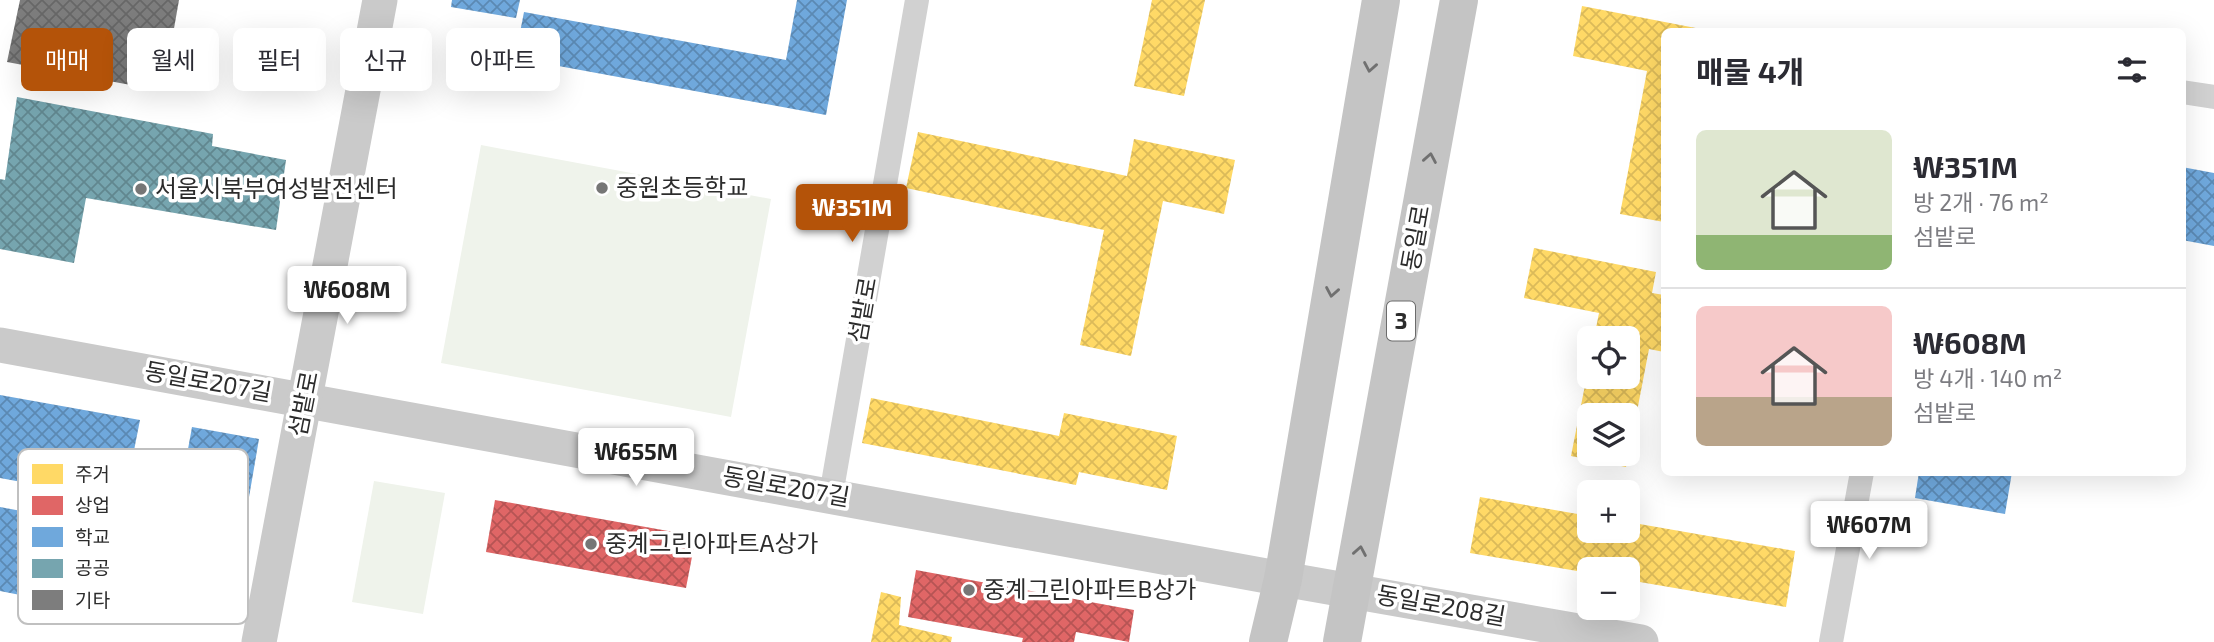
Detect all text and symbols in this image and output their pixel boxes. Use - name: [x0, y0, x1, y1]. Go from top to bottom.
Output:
- chip: 매매: [21, 28, 113, 91]
- chip: 월세: [127, 28, 219, 91]
- chip: 필터: [233, 28, 326, 91]
- chip: 신규: [340, 28, 432, 91]
- chip: 아파트: [446, 28, 560, 91]
- icon: filters: [2113, 51, 2151, 89]
- text: 매물 4개: [1696, 53, 1804, 89]
- one-way arrow: [1363, 61, 1378, 73]
- text: ₩351M: [1913, 148, 2018, 184]
- one-way arrow: [1422, 152, 1437, 164]
- icon: home: [1752, 158, 1836, 242]
- place label: 중원초등학교: [616, 172, 748, 201]
- place label: 서울시북부여성발전센터: [155, 173, 398, 202]
- marker: 중원초등학교: [594, 180, 610, 196]
- marker: 서울시북부여성발전센터: [133, 181, 149, 197]
- pin: ₩351M: [803, 184, 901, 244]
- text: 방 2개 · 76 m²: [1913, 188, 2049, 216]
- text: ₩351M: [812, 193, 892, 221]
- street label: 동일로: [1394, 203, 1435, 273]
- text: 섬밭로: [1913, 222, 1976, 250]
- pin: ₩608M: [298, 266, 396, 326]
- text: ₩608M: [303, 275, 391, 303]
- street label: 섬밭로: [841, 275, 882, 345]
- one-way arrow: [1325, 286, 1340, 297]
- road number: 3: [1387, 302, 1415, 340]
- text: ₩608M: [1913, 324, 2027, 360]
- map controls: [1577, 326, 1640, 620]
- button: locate: [1577, 326, 1640, 389]
- icon: home: [1752, 334, 1836, 418]
- street label: 동일로207길: [142, 355, 274, 406]
- text: 방 4개 · 140 m²: [1913, 364, 2062, 392]
- street label: 섬밭로: [282, 368, 323, 439]
- text: 섬밭로: [1913, 398, 1976, 426]
- button: layers: [1577, 403, 1640, 466]
- pin: ₩655M: [587, 428, 685, 488]
- text: ₩655M: [594, 437, 678, 465]
- legend: [18, 449, 248, 624]
- street label: 동일로207길: [720, 460, 852, 511]
- text: 주거: [75, 462, 110, 485]
- button: +: [1577, 480, 1640, 543]
- text: 상업: [75, 493, 110, 516]
- pin: ₩607M: [1820, 502, 1918, 561]
- text: ₩607M: [1827, 510, 1912, 538]
- text: 학교: [75, 525, 110, 548]
- place label: 중계그린아파트A상가: [605, 528, 819, 557]
- marker: 중계그린아파트A상가: [583, 536, 599, 552]
- one-way arrow: [1351, 545, 1366, 557]
- text: 공공: [75, 556, 110, 579]
- button: −: [1577, 557, 1640, 620]
- place label: 중계그린아파트B상가: [983, 574, 1197, 603]
- street label: 동일로208길: [1374, 579, 1508, 630]
- marker: 중계그린아파트B상가: [961, 582, 977, 598]
- text: 기타: [75, 588, 110, 611]

